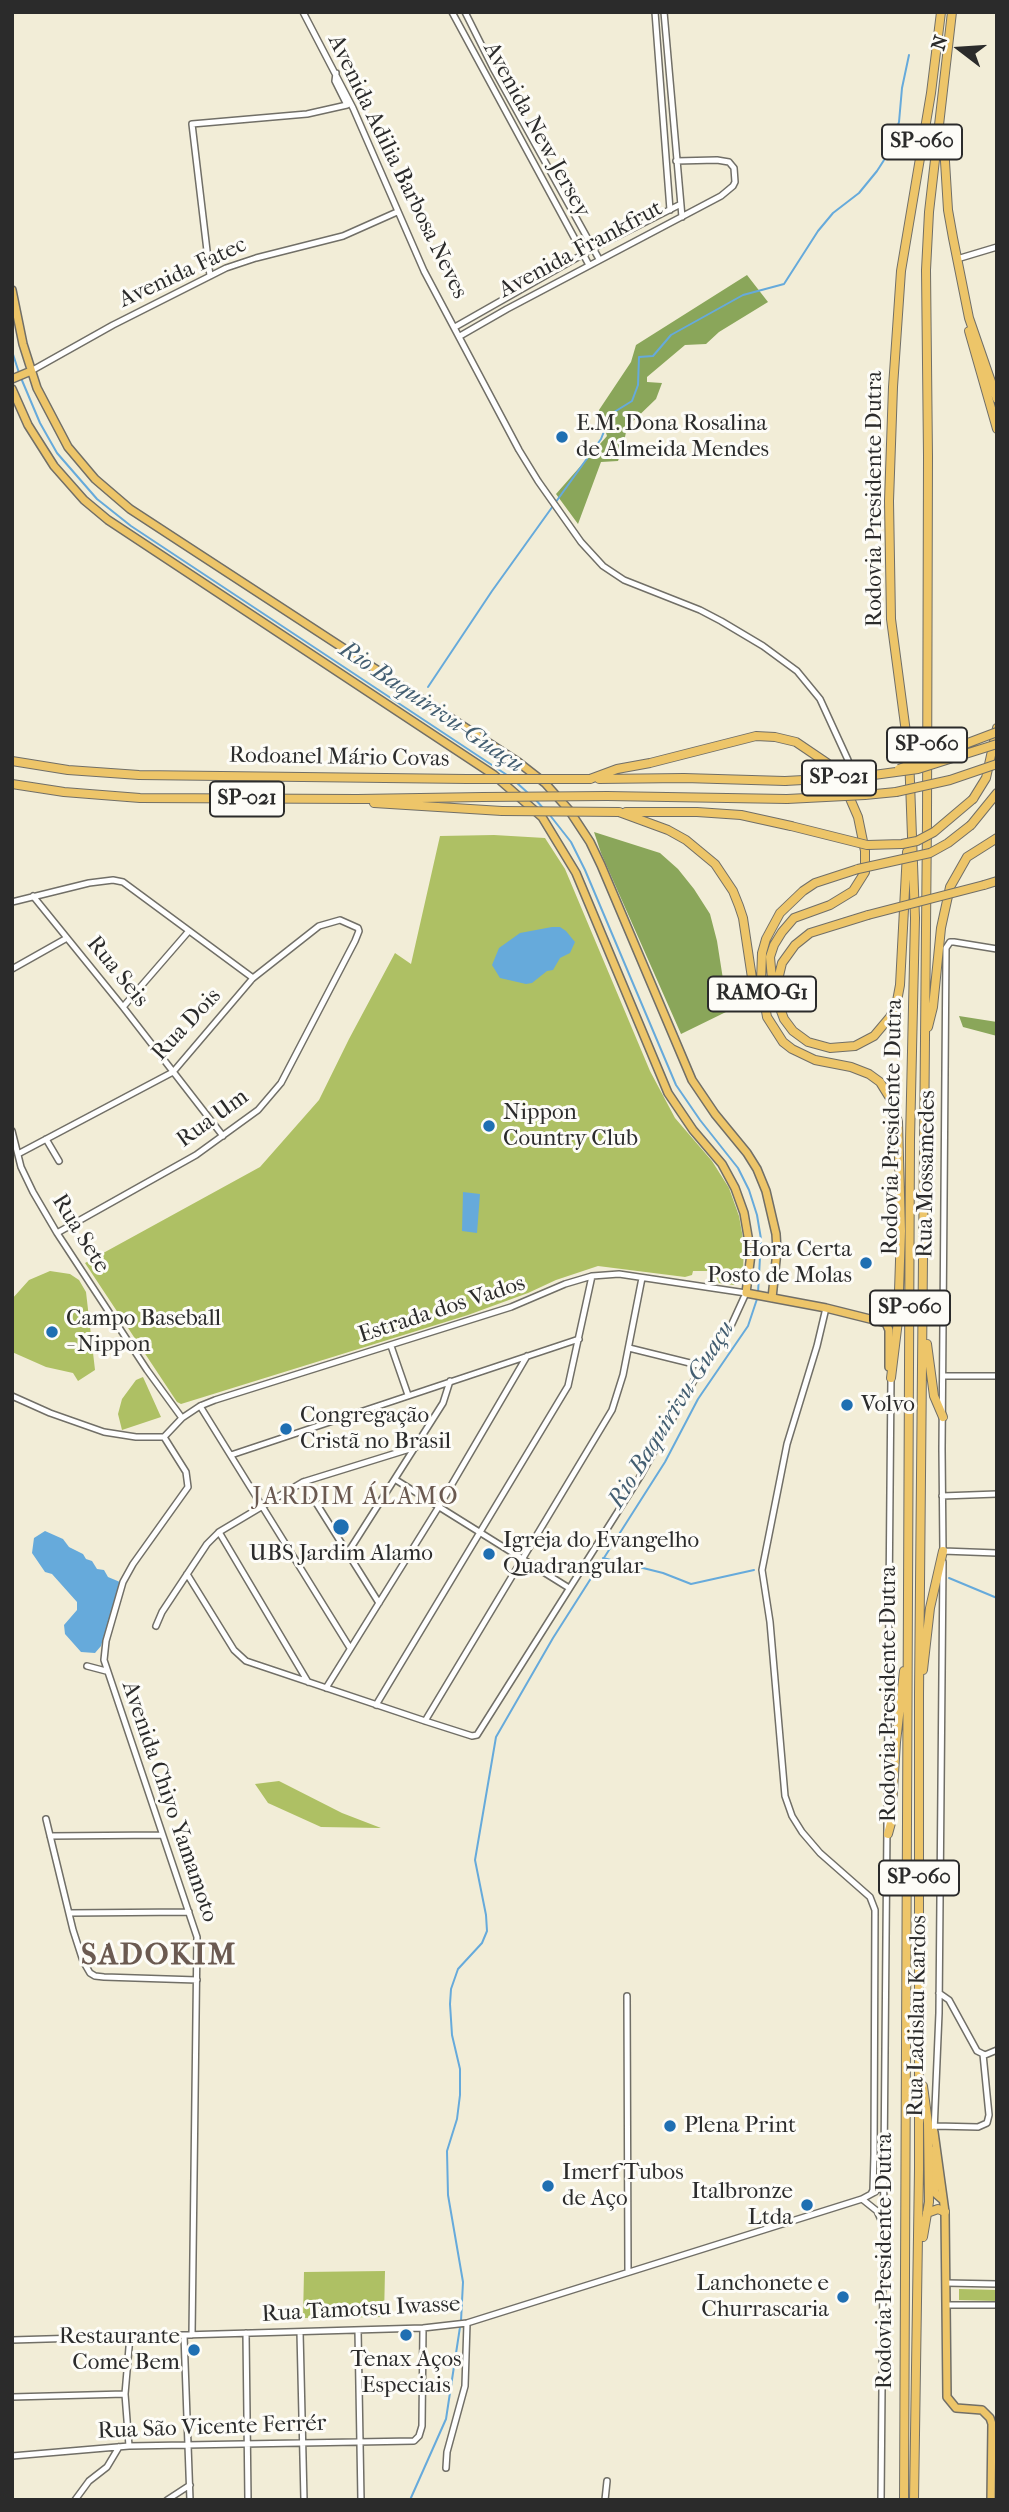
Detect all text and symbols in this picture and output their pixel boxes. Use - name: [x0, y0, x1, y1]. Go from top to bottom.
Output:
- north arrow: [925, 14, 995, 84]
- street label: Avenida Adilia Barbosa Neves: [321, 31, 473, 303]
- text: N: [927, 33, 953, 53]
- street label: Avenida New Jersey: [476, 37, 596, 223]
- road number: SP-060: [882, 124, 962, 160]
- street label: Avenida Frankfrut: [494, 195, 668, 305]
- street label: Avenida Fatec: [115, 231, 251, 315]
- street label: Rodovia Presidente Dutra: [861, 371, 889, 627]
- place label: E.M. Dona Rosalina de Almeida Mendes: [576, 410, 769, 464]
- marker: E.M. Dona Rosalina de Almeida Mendes: [554, 429, 570, 445]
- water label: Rio Baquirivu-Guaçu: [334, 636, 528, 780]
- road number: SP-060: [887, 728, 967, 762]
- street label: Rodoanel Mário Covas: [229, 742, 449, 774]
- road number: SP-021: [802, 760, 876, 796]
- road number: SP-021: [210, 782, 284, 816]
- street label: Rua Seis: [80, 931, 154, 1013]
- road number: RAMO-G1: [708, 976, 816, 1012]
- street label: Rua Dois: [146, 983, 228, 1067]
- street label: Rodovia Presidente Dutra: [877, 999, 909, 1255]
- street label: Rua Um: [172, 1084, 254, 1154]
- street label: Rua Mossamedes: [912, 1090, 942, 1258]
- place label: Nippon Country Club: [503, 1099, 638, 1153]
- marker: Nippon Country Club: [481, 1118, 497, 1134]
- street label: Rua Sete: [45, 1189, 115, 1279]
- place label: Hora Certa Posto de Molas: [707, 1236, 852, 1290]
- marker: Hora Certa Posto de Molas: [858, 1255, 874, 1271]
- street label: Estrada dos Vados: [355, 1270, 529, 1350]
- road number: SP-060: [870, 1290, 950, 1326]
- place label: Campo Baseball - Nippon: [66, 1305, 221, 1359]
- water label: Rio Baquirivu-Guaçu: [603, 1316, 741, 1514]
- marker: Campo Baseball - Nippon: [44, 1324, 60, 1340]
- place label: Volvo: [861, 1391, 915, 1419]
- marker: Volvo: [839, 1397, 855, 1413]
- place label: Congregação Cristã no Brasil: [300, 1402, 451, 1456]
- marker: Congregação Cristã no Brasil: [278, 1421, 294, 1437]
- district label: JARDIM ÁLAMO: [254, 1484, 458, 1512]
- marker: UBS Jardim Alamo: [331, 1517, 351, 1537]
- place label: Igreja do Evangelho Quadrangular: [503, 1527, 699, 1581]
- place label: UBS Jardim Alamo: [249, 1540, 433, 1568]
- marker: Igreja do Evangelho Quadrangular: [481, 1546, 497, 1562]
- street label: Rodovia Presidente Dutra: [875, 1566, 903, 1822]
- street label: Avenida Chiyo Yamamoto: [115, 1678, 223, 1926]
- road number: SP-060: [879, 1860, 959, 1896]
- street label: Rua Ladislau Kardos: [902, 1915, 934, 2117]
- district label: SADOKIM: [82, 1939, 236, 1975]
- place label: Plena Print: [684, 2112, 796, 2140]
- marker: Plena Print: [662, 2118, 678, 2134]
- street label: Rodovia Presidente Dutra: [871, 2133, 899, 2389]
- place label: Imerf Tubos de Aço: [562, 2159, 684, 2213]
- marker: Imerf Tubos de Aço: [540, 2178, 556, 2194]
- place label: Italbronze Ltda: [691, 2178, 793, 2232]
- marker: Italbronze Ltda: [799, 2197, 815, 2213]
- place label: Lanchonete e Churrascaria: [696, 2270, 829, 2324]
- marker: Lanchonete e Churrascaria: [835, 2289, 851, 2305]
- street label: Rua Tamotsu Iwasse: [261, 2291, 461, 2329]
- place label: Restaurante Come Bem: [59, 2323, 180, 2377]
- marker: Tenax Aços Especiais: [398, 2327, 414, 2343]
- marker: Restaurante Come Bem: [186, 2342, 202, 2358]
- place label: Tenax Aços Especiais: [350, 2346, 462, 2400]
- street label: Rua São Vicente Ferrér: [97, 2410, 327, 2446]

